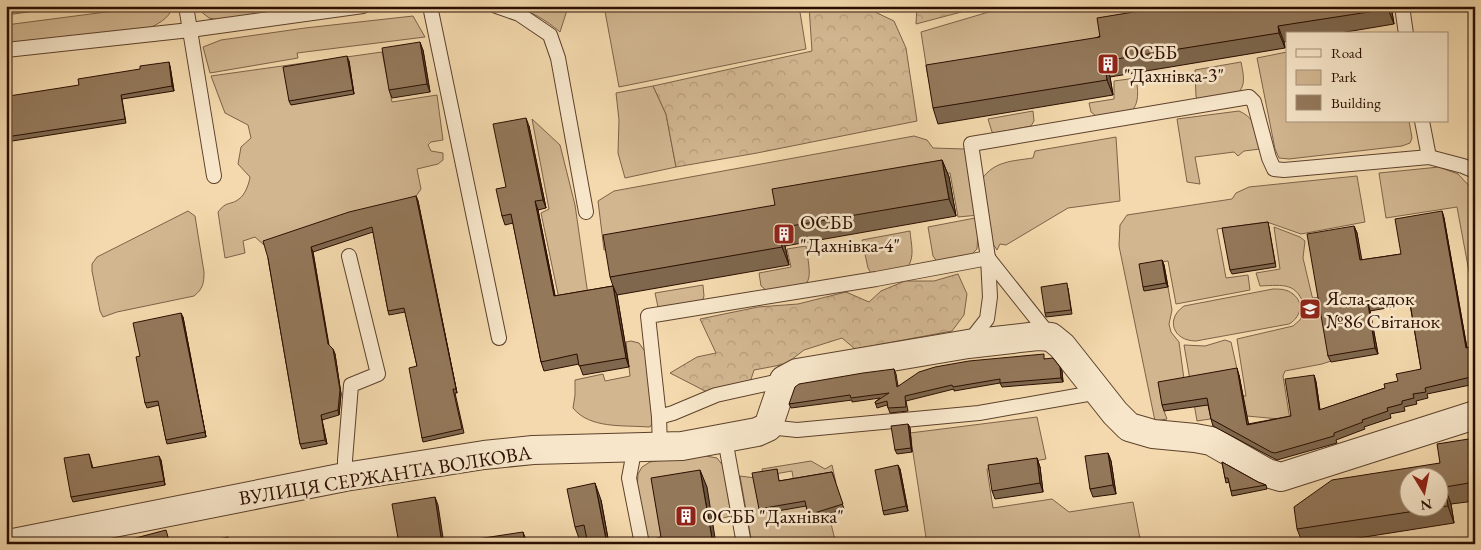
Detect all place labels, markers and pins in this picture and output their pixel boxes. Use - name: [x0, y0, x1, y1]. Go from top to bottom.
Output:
- place label: ОСББ "Дахнівка-3": [1124, 39, 1224, 88]
- building icon: ОСББ "Дахнівка-3": [1096, 52, 1120, 76]
- place label: ОСББ "Дахнівка-4": [800, 209, 900, 258]
- building icon: ОСББ "Дахнівка-4": [772, 222, 796, 246]
- place label: Ясла-садок №86 Світанок: [1325, 285, 1441, 334]
- school or university icon: Ясла-садок №86 Світанок: [1298, 297, 1322, 321]
- place label: ОСББ "Дахнівка": [702, 503, 844, 529]
- building icon: ОСББ "Дахнівка": [674, 504, 698, 528]

